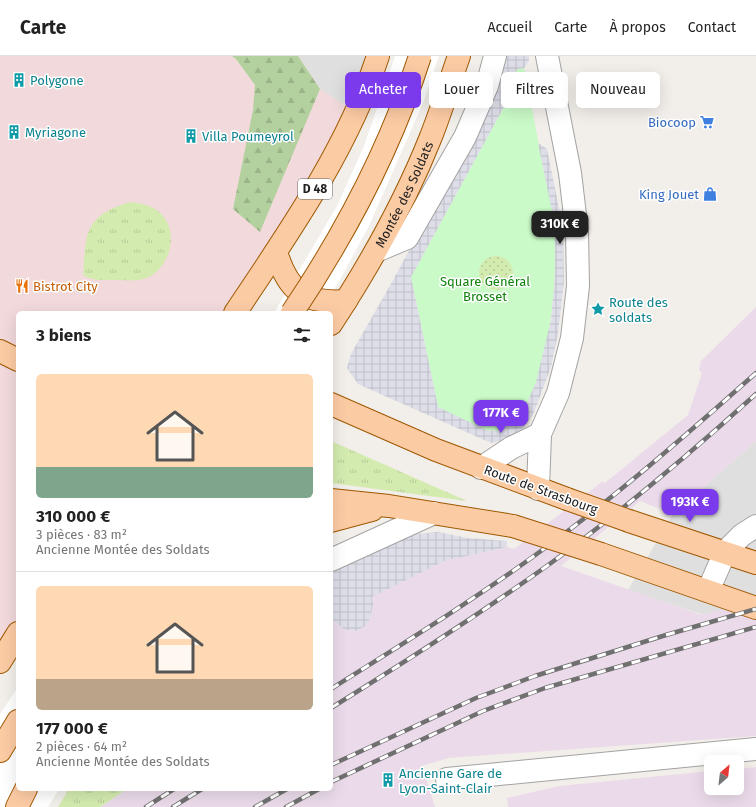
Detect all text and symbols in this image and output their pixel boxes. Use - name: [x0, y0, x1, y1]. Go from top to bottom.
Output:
- text: Carte: [20, 16, 66, 39]
- text: Accueil: [487, 19, 532, 36]
- text: Carte: [554, 19, 587, 36]
- text: À propos: [609, 19, 666, 36]
- text: Contact: [688, 19, 736, 36]
- building icon: Polygone: [11, 72, 27, 88]
- chip: Acheter: [345, 72, 421, 108]
- chip: Louer: [429, 72, 493, 108]
- chip: Filtres: [501, 72, 568, 108]
- chip: Nouveau: [576, 72, 660, 108]
- place label: Polygone: [30, 73, 84, 88]
- supermarket icon: Biocoop: [699, 114, 715, 130]
- place label: Biocoop: [648, 115, 696, 130]
- building icon: Myriagone: [6, 124, 22, 140]
- place label: Myriagone: [25, 125, 86, 140]
- building icon: Villa Poumeyrol: [183, 128, 199, 144]
- place label: Villa Poumeyrol: [202, 129, 294, 144]
- street label: Montée des Soldats: [372, 139, 436, 250]
- road number: D 48: [298, 179, 332, 199]
- shop icon: King Jouet: [702, 186, 718, 202]
- place label: King Jouet: [639, 187, 699, 202]
- pin: 310K €: [527, 211, 593, 245]
- text: 310K €: [540, 216, 580, 231]
- park label: Square Général Brosset: [440, 274, 530, 304]
- restaurant icon: Bistrot City: [14, 278, 30, 294]
- place label: Bistrot City: [33, 279, 98, 294]
- place label: Route des soldats: [609, 295, 668, 325]
- place icon: Route des soldats: [590, 301, 606, 317]
- icon: filters: [291, 324, 313, 346]
- text: 3 biens: [36, 325, 91, 346]
- icon: home: [139, 400, 211, 472]
- pin: 177K €: [468, 400, 534, 434]
- text: 177K €: [482, 405, 520, 420]
- street label: Route de Strasbourg: [482, 462, 600, 517]
- pin: 193K €: [657, 489, 723, 523]
- text: 193K €: [671, 494, 709, 509]
- text: 310 000 €: [36, 506, 110, 527]
- text: 3 pièces · 83 m²: [36, 527, 127, 542]
- text: Ancienne Montée des Soldats: [36, 542, 210, 557]
- icon: home: [139, 612, 211, 684]
- text: 177 000 €: [36, 718, 108, 739]
- text: 2 pièces · 64 m²: [36, 739, 127, 754]
- text: Ancienne Montée des Soldats: [36, 754, 210, 769]
- north arrow: [704, 755, 744, 795]
- map controls: [704, 755, 744, 795]
- place label: Ancienne Gare de Lyon-Saint-Clair: [399, 766, 502, 796]
- building icon: Ancienne Gare de Lyon-Saint-Clair: [380, 772, 396, 788]

